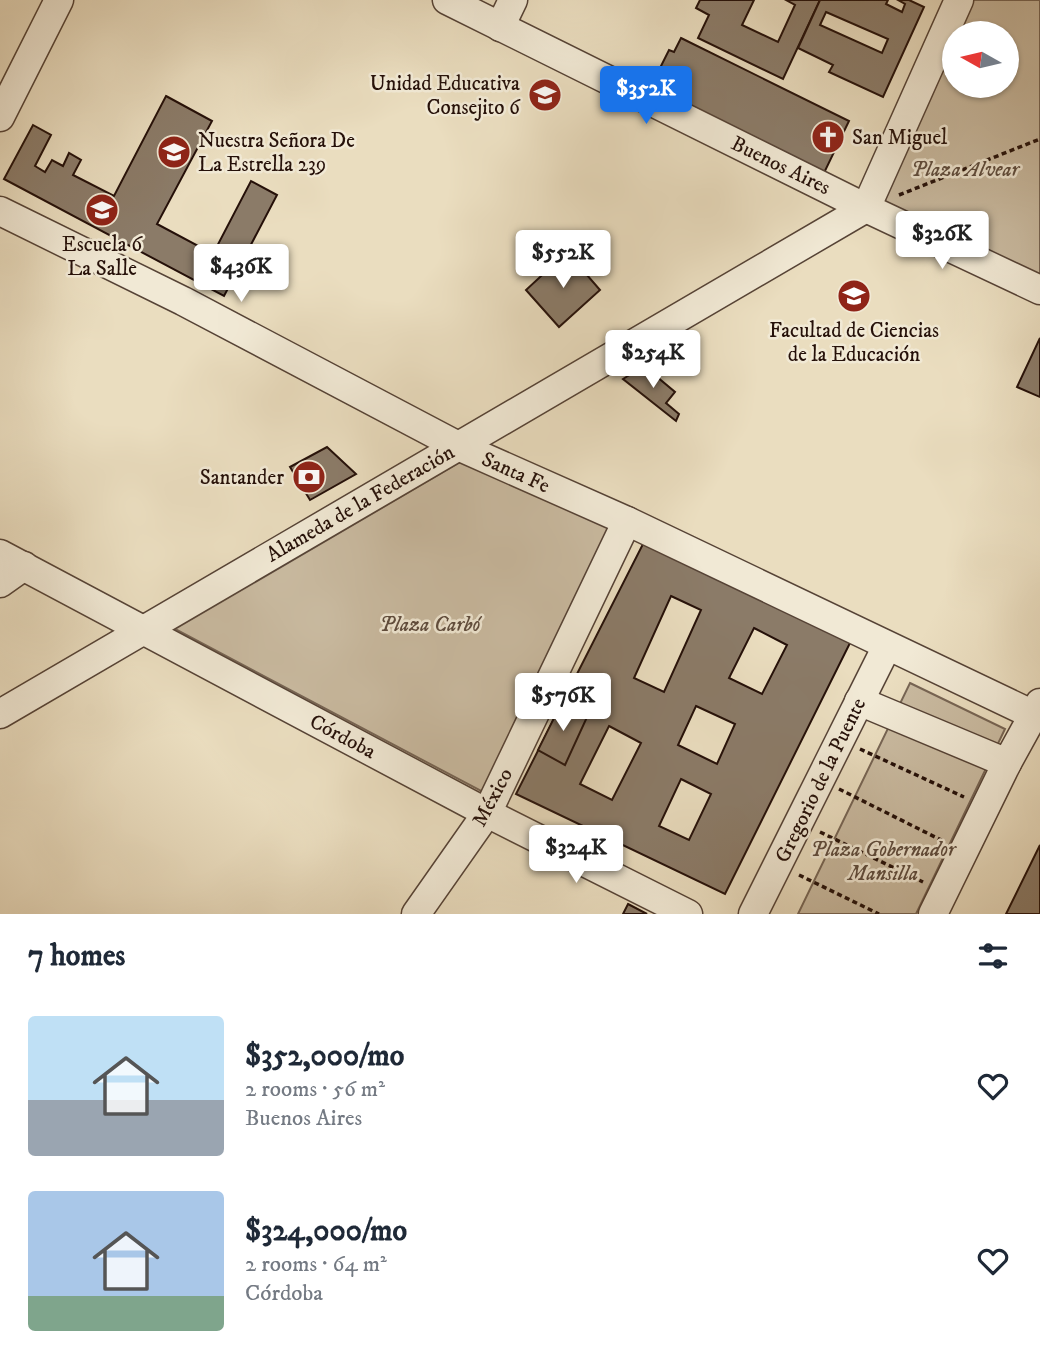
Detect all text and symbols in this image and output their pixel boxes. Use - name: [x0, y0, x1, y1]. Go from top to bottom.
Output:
- north arrow: [942, 21, 1018, 98]
- map controls: [942, 21, 1019, 98]
- pin: $352K: [597, 66, 695, 126]
- place label: Unidad Educativa Consejito 6: [370, 71, 521, 121]
- text: $352K: [616, 74, 676, 103]
- school or university icon: Unidad Educativa Consejito 6: [526, 76, 564, 114]
- church icon: San Miguel: [809, 118, 847, 156]
- place label: San Miguel: [852, 125, 948, 151]
- place label: Nuestra Señora De La Estrella 239: [198, 128, 355, 178]
- street label: Buenos Aires: [727, 131, 834, 201]
- school or university icon: Nuestra Señora De La Estrella 239: [155, 133, 193, 171]
- park label: Plaza Alvear: [911, 157, 1021, 183]
- school or university icon: Escuela 6 La Salle: [83, 191, 121, 229]
- pin: $326K: [893, 212, 991, 271]
- text: $326K: [912, 219, 972, 248]
- pin: $552K: [514, 230, 612, 290]
- place label: Escuela 6 La Salle: [62, 232, 143, 282]
- text: $552K: [532, 238, 594, 267]
- pin: $436K: [192, 244, 290, 304]
- text: $436K: [210, 252, 272, 281]
- school or university icon: Facultad de Ciencias de la Educación: [835, 277, 873, 315]
- place label: Facultad de Ciencias de la Educación: [769, 318, 939, 368]
- pin: $254K: [604, 330, 702, 390]
- text: $254K: [621, 338, 685, 367]
- street label: Alameda de la Federación: [262, 439, 459, 568]
- street label: Santa Fe: [477, 446, 554, 500]
- bank icon: Santander: [290, 458, 328, 496]
- place label: Santander: [200, 465, 284, 491]
- park label: Plaza Carbó: [380, 612, 483, 638]
- pin: $576K: [514, 674, 612, 733]
- text: $576K: [531, 681, 595, 710]
- street label: Gregorio de la Puente: [770, 693, 872, 867]
- street label: Córdoba: [305, 709, 380, 765]
- street label: México: [467, 764, 519, 831]
- pin: $324K: [527, 826, 625, 885]
- text: $324K: [545, 833, 607, 862]
- park label: Plaza Gobernador Mansilla: [811, 837, 957, 887]
- icon: filters: [974, 937, 1012, 975]
- text: 7 homes: [28, 938, 125, 975]
- text: $352,000/mo: [245, 1038, 404, 1075]
- icon: home: [84, 1044, 168, 1128]
- icon: heart: [974, 1067, 1012, 1105]
- text: 2 rooms · 56 m²: [245, 1075, 385, 1104]
- text: Buenos Aires: [245, 1104, 362, 1133]
- text: $324,000/mo: [245, 1213, 407, 1250]
- icon: home: [84, 1219, 168, 1303]
- icon: heart: [974, 1242, 1012, 1280]
- text: 2 rooms · 64 m²: [245, 1250, 387, 1279]
- text: Córdoba: [245, 1279, 323, 1308]

